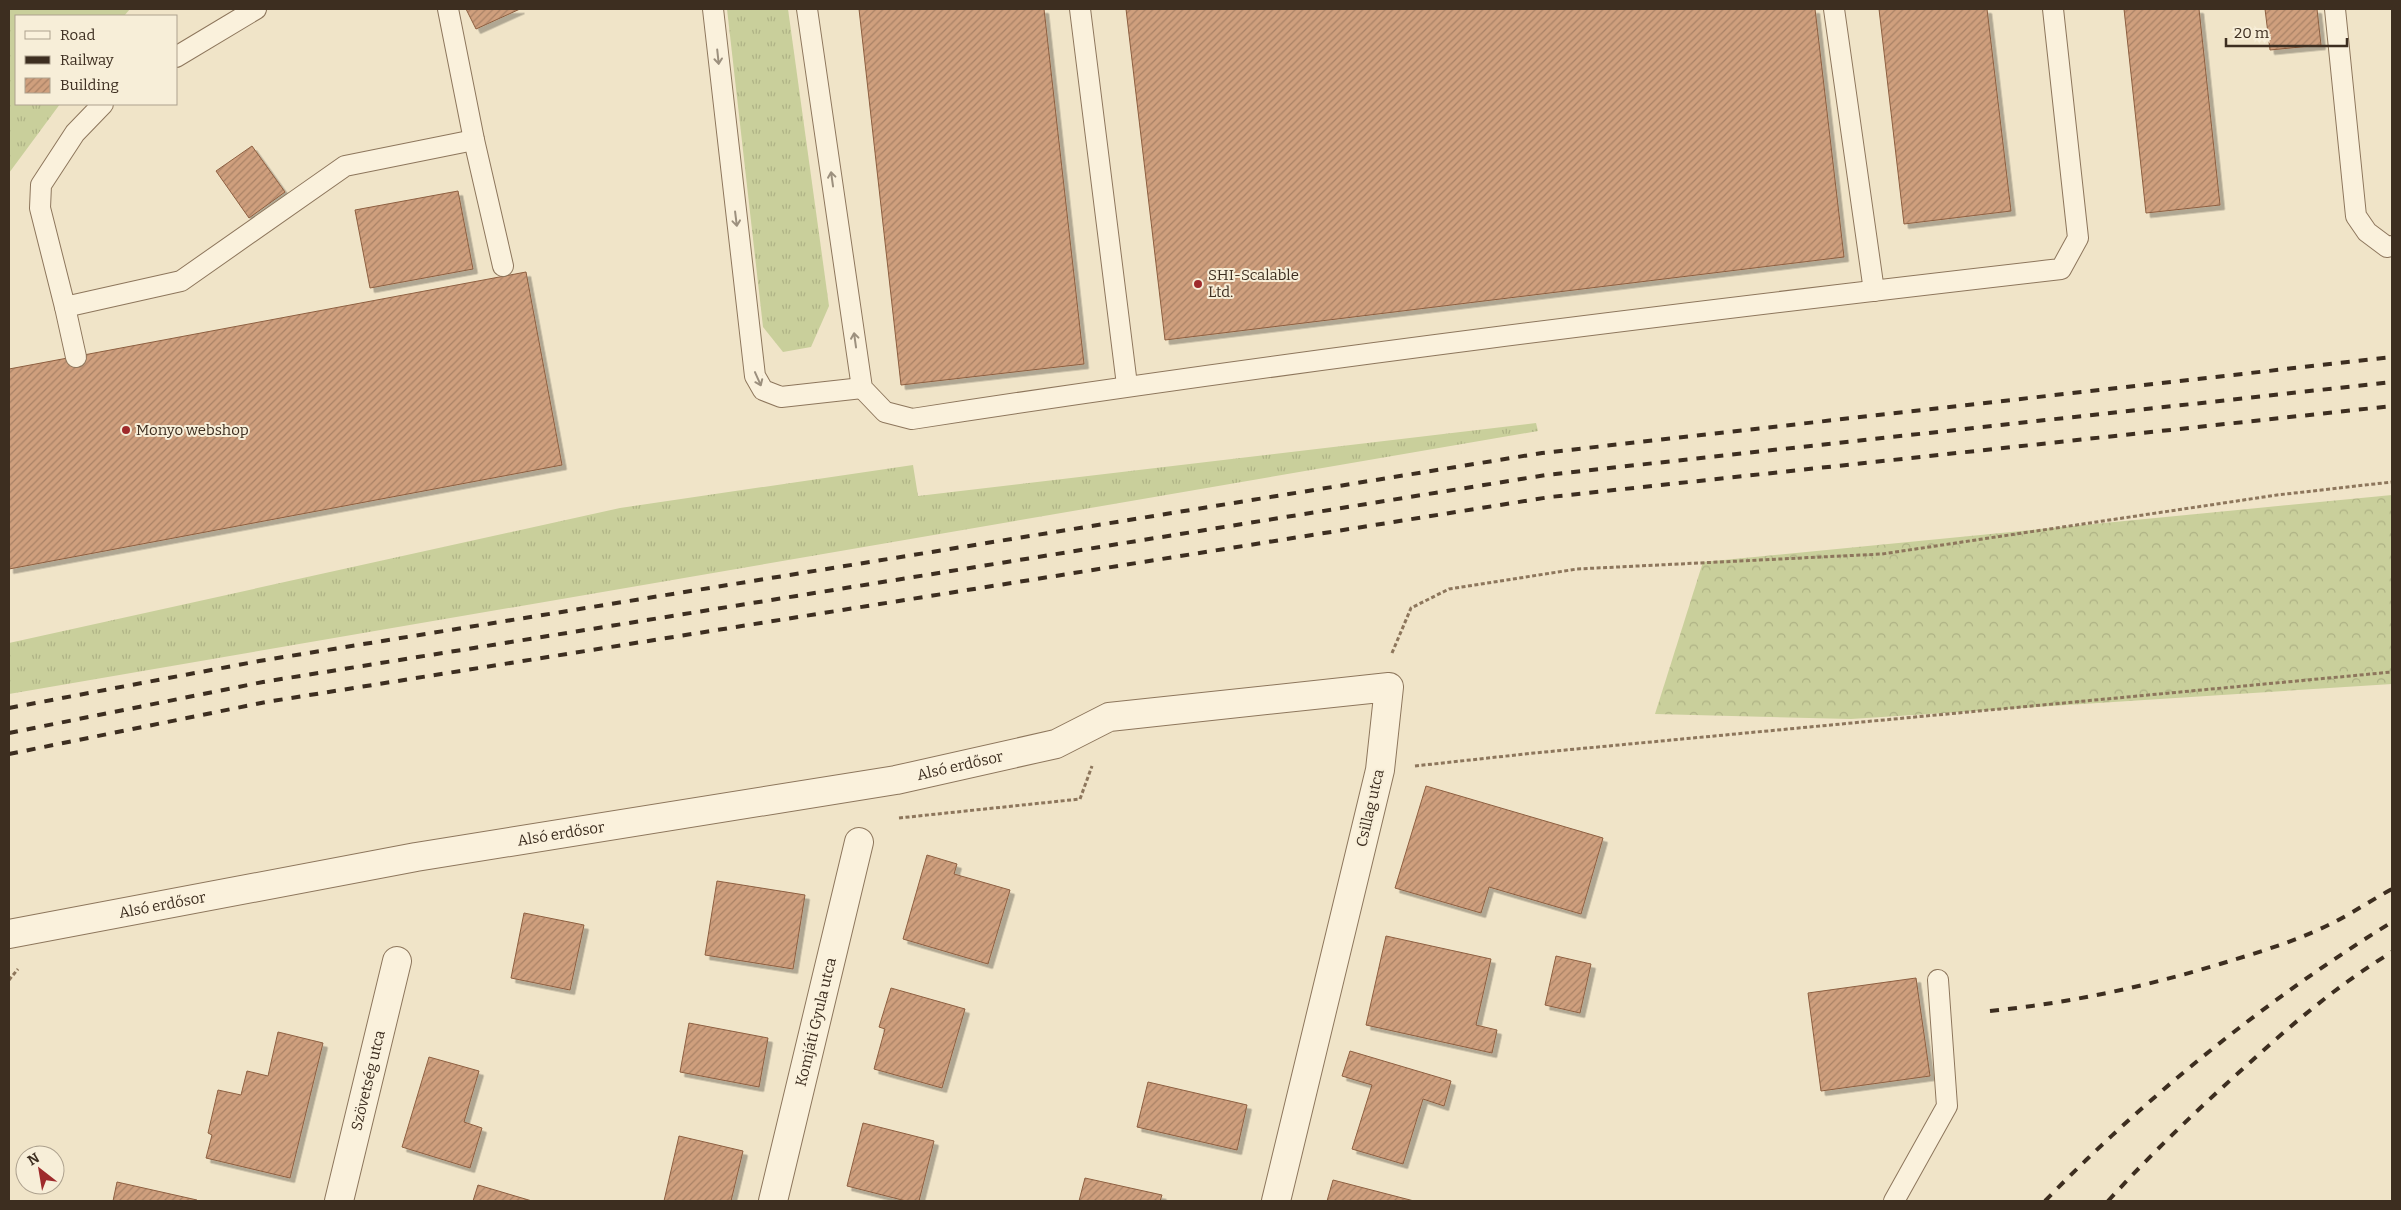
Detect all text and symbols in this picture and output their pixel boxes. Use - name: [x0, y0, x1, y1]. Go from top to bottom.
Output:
- legend: [15, 15, 178, 105]
- scale bar: [2226, 15, 2347, 47]
- text: 20 m: [2234, 24, 2270, 42]
- text: Road: [60, 26, 95, 44]
- one-way arrow: [713, 49, 723, 65]
- text: Railway: [60, 51, 114, 69]
- text: Building: [60, 76, 119, 94]
- one-way arrow: [827, 172, 837, 188]
- one-way arrow: [731, 210, 741, 226]
- place label: SHI-Scalable Ltd.: [1208, 266, 1299, 301]
- marker: SHI-Scalable Ltd.: [1192, 278, 1204, 290]
- one-way arrow: [850, 333, 860, 349]
- one-way arrow: [753, 371, 763, 386]
- place label: Monyo webshop: [136, 421, 249, 439]
- marker: Monyo webshop: [120, 424, 132, 436]
- street label: Alsó erdősor: [915, 747, 1005, 784]
- street label: Csillag utca: [1352, 767, 1388, 849]
- street label: Alsó erdősor: [516, 818, 606, 850]
- street label: Alsó erdősor: [117, 888, 208, 922]
- street label: Komjáti Gyula utca: [792, 956, 840, 1088]
- street label: Szövetség utca: [347, 1028, 389, 1132]
- north arrow: [15, 1145, 65, 1195]
- text: N: [25, 1149, 43, 1169]

